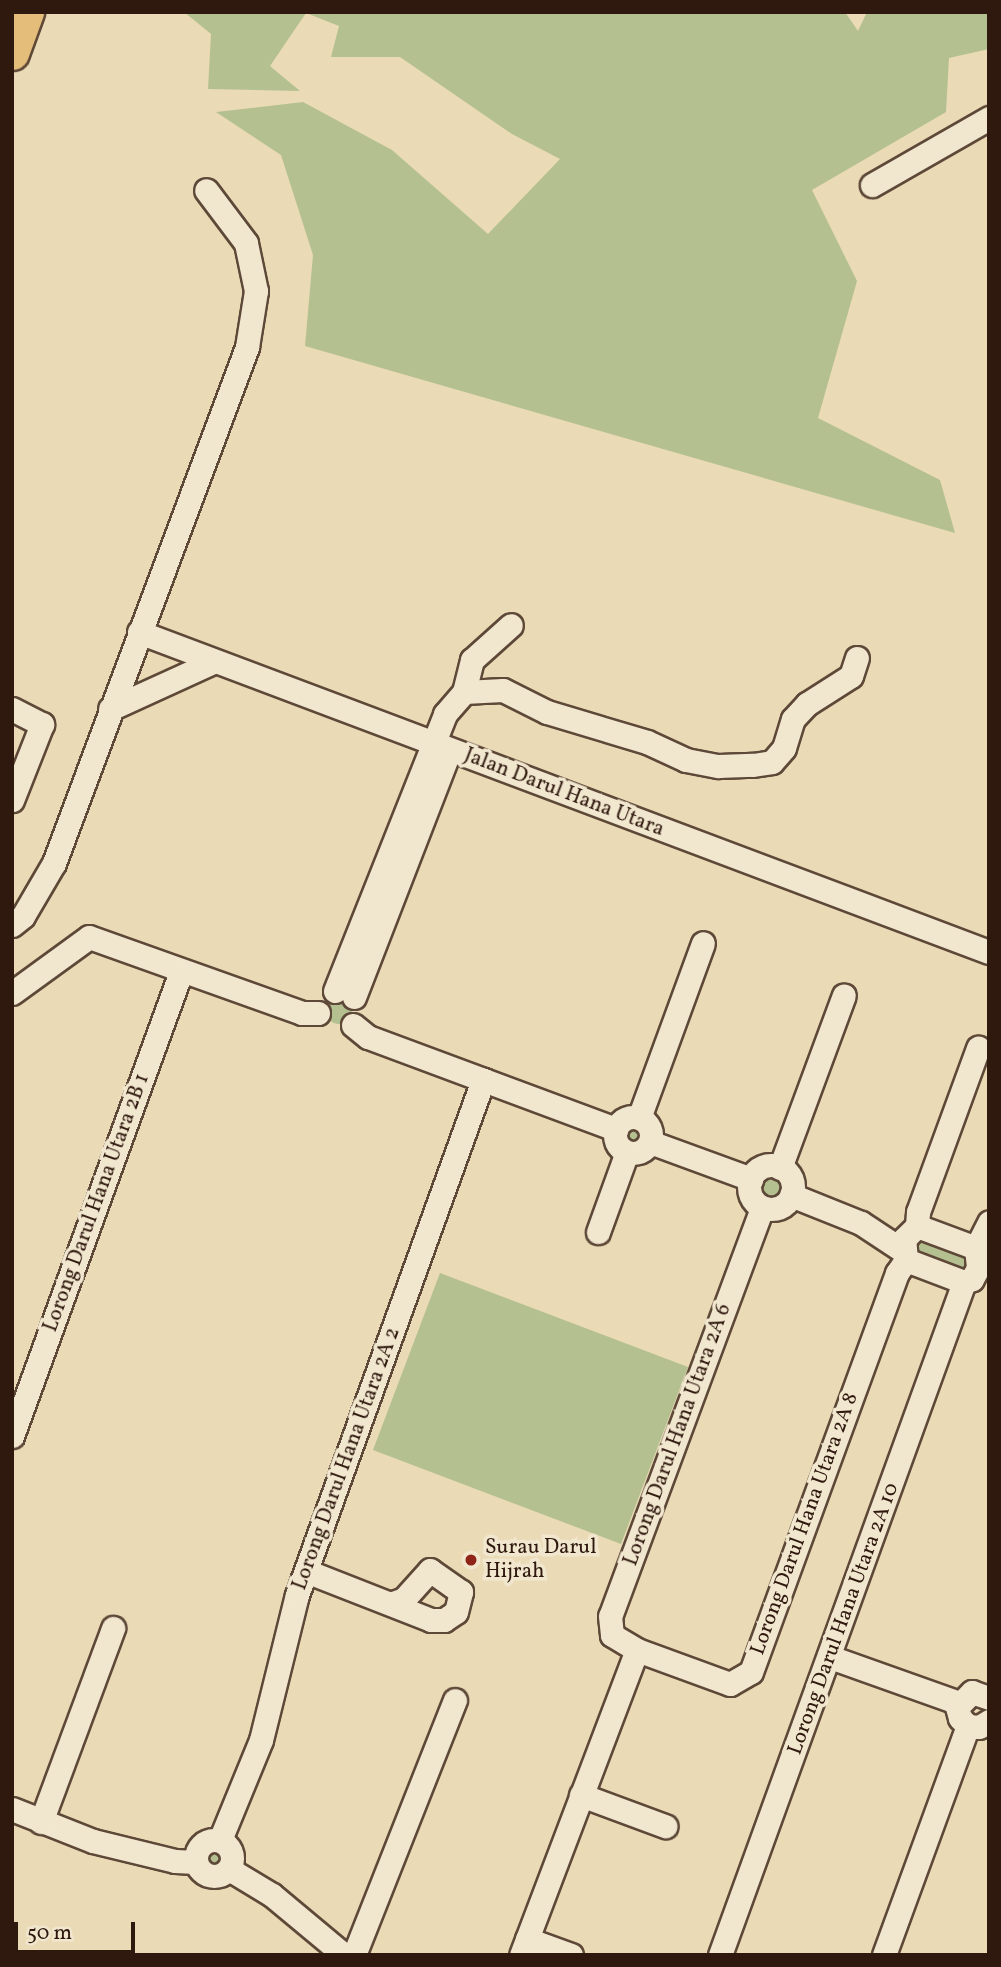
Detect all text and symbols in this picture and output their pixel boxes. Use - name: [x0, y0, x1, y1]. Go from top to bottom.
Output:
- street label: Jalan Darul Hana Utara: [460, 743, 668, 843]
- street label: Lorong Darul Hana Utara 2B 1: [38, 1070, 156, 1336]
- street label: Lorong Darul Hana Utara 2A 6: [619, 1300, 737, 1570]
- street label: Lorong Darul Hana Utara 2A 2: [288, 1324, 406, 1594]
- street label: Lorong Darul Hana Utara 2A 8: [746, 1389, 864, 1659]
- street label: Lorong Darul Hana Utara 2A 10: [783, 1480, 905, 1758]
- place label: Surau Darul Hijrah: [485, 1535, 596, 1585]
- marker: Surau Darul Hijrah: [463, 1552, 479, 1568]
- scale bar: [18, 1908, 138, 1952]
- text: 50 m: [27, 1919, 72, 1948]

